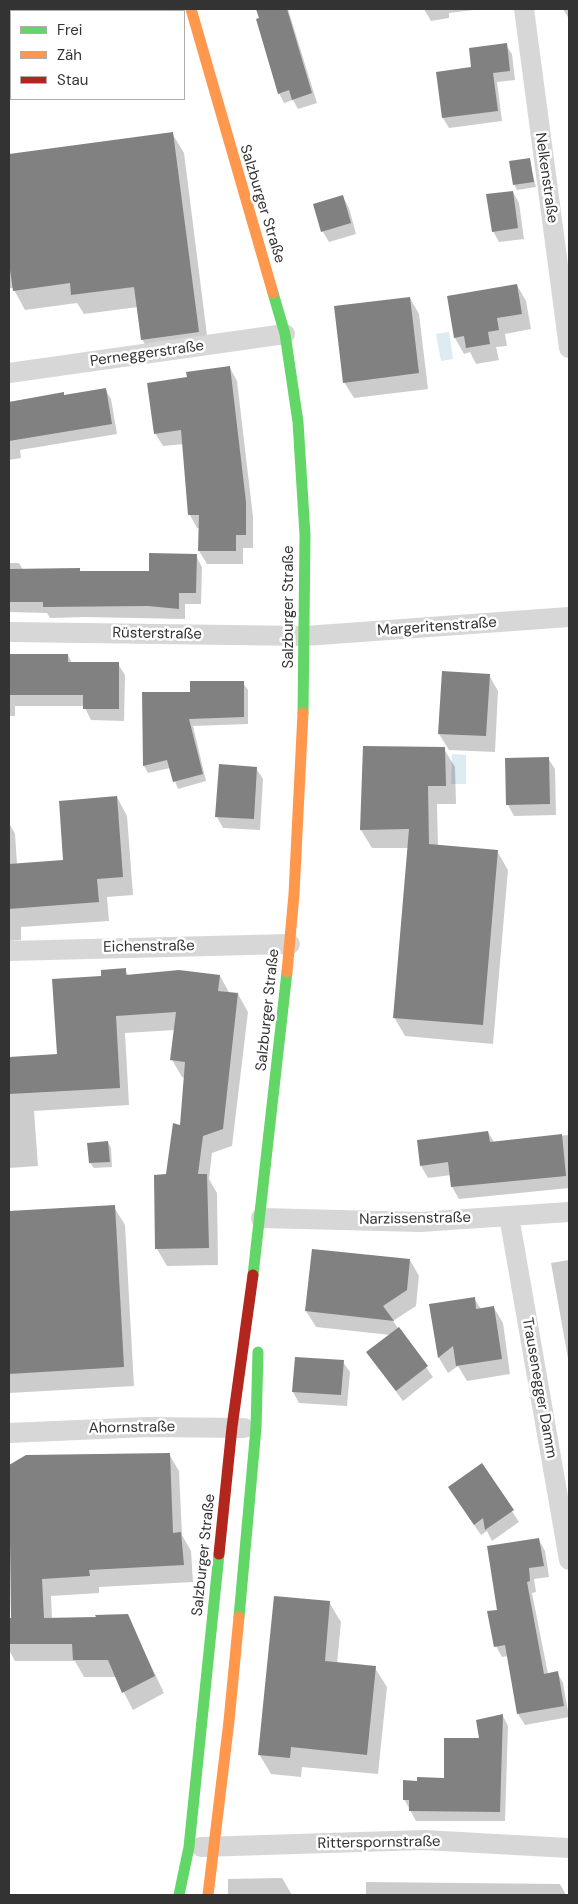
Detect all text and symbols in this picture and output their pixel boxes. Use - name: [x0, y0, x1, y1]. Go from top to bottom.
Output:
- legend: [10, 10, 185, 100]
- text: Frei: [57, 20, 82, 40]
- text: Zäh: [57, 45, 82, 65]
- text: Stau: [57, 70, 88, 90]
- street label: Nelkenstraße: [531, 131, 561, 225]
- street label: Salzburger Straße: [235, 143, 289, 265]
- street label: Perneggerstraße: [89, 337, 205, 371]
- street label: Salzburger Straße: [280, 545, 298, 669]
- street label: Margeritenstraße: [377, 614, 497, 640]
- street label: Rüsterstraße: [112, 624, 202, 644]
- street label: Eichenstraße: [103, 937, 195, 957]
- street label: Salzburger Straße: [253, 948, 283, 1072]
- street label: Narzissenstraße: [359, 1209, 471, 1229]
- street label: Trausenegger Damm: [518, 1316, 560, 1460]
- street label: Ahornstraße: [89, 1418, 175, 1438]
- street label: Salzburger Straße: [189, 1493, 219, 1617]
- street label: Ritterspornstraße: [317, 1833, 441, 1853]

